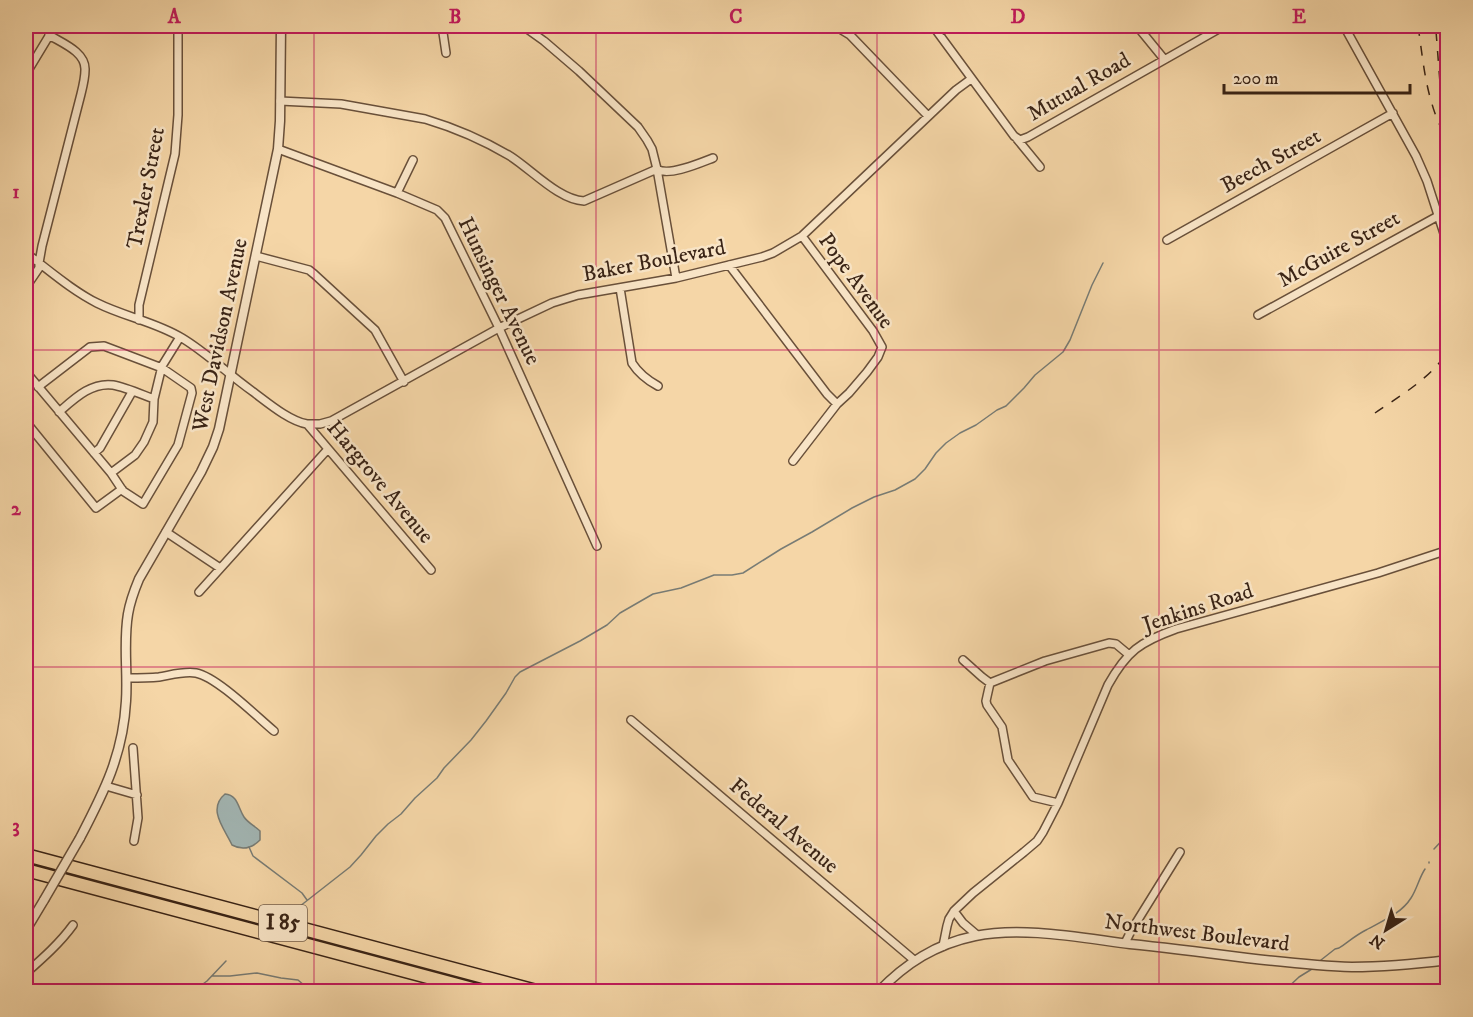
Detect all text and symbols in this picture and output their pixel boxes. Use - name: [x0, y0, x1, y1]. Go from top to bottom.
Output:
- text: A: [167, 5, 182, 30]
- text: B: [449, 5, 461, 30]
- text: C: [729, 5, 743, 30]
- text: D: [1011, 5, 1026, 30]
- text: E: [1292, 5, 1306, 30]
- street label: Mutual Road: [1023, 47, 1135, 127]
- scale bar: [1224, 57, 1410, 95]
- text: 200 m: [1233, 68, 1279, 90]
- street label: Beech Street: [1216, 123, 1326, 199]
- street label: Trexler Street: [121, 125, 171, 251]
- text: 1: [12, 180, 20, 205]
- street label: McGuire Street: [1273, 204, 1405, 294]
- street label: Hunsinger Avenue: [452, 213, 546, 369]
- street label: Pope Avenue: [812, 228, 900, 334]
- street label: Baker Boulevard: [580, 234, 728, 288]
- street label: West Davidson Avenue: [186, 236, 254, 435]
- street label: Hargrove Avenue: [321, 415, 439, 549]
- text: 2: [11, 497, 22, 522]
- street label: Jenkins Road: [1137, 577, 1257, 639]
- street label: Federal Avenue: [724, 772, 844, 880]
- text: 3: [12, 814, 20, 839]
- north arrow: [1356, 900, 1416, 960]
- road number: I 85: [259, 905, 307, 941]
- street label: Northwest Boulevard: [1103, 908, 1291, 958]
- text: N: [1366, 929, 1389, 953]

